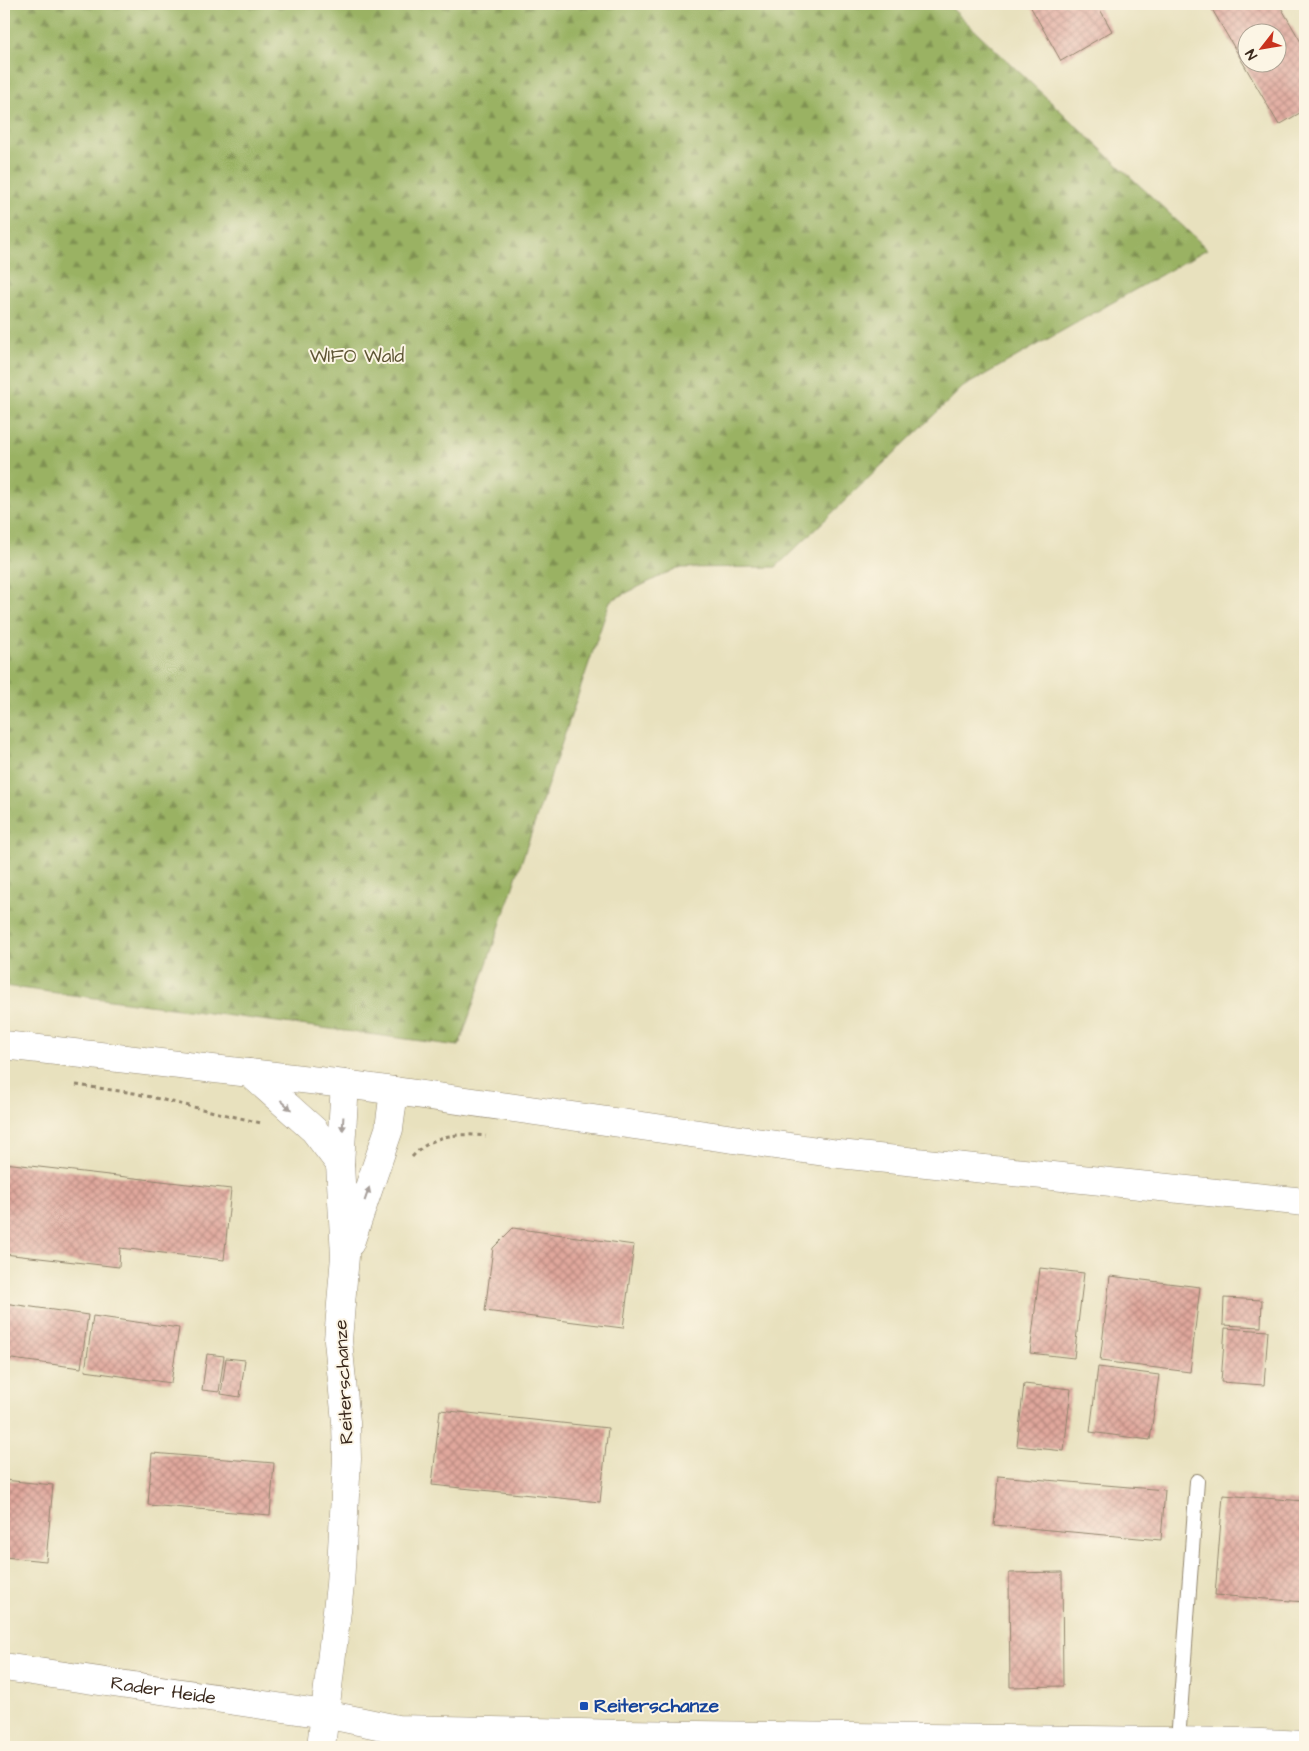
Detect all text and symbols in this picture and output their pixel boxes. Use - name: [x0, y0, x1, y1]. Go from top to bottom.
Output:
- north arrow: [1236, 22, 1286, 72]
- text: N: [1241, 45, 1263, 63]
- park label: WIFO Wald: [310, 343, 405, 370]
- one-way arrow: [280, 1099, 292, 1111]
- one-way arrow: [338, 1117, 346, 1133]
- one-way arrow: [364, 1186, 371, 1201]
- street label: Reiterschanze: [327, 1319, 361, 1445]
- street label: Rader Heide: [109, 1669, 218, 1711]
- place label: Reiterschanze: [594, 1693, 720, 1720]
- marker: Reiterschanze: [578, 1700, 590, 1712]

